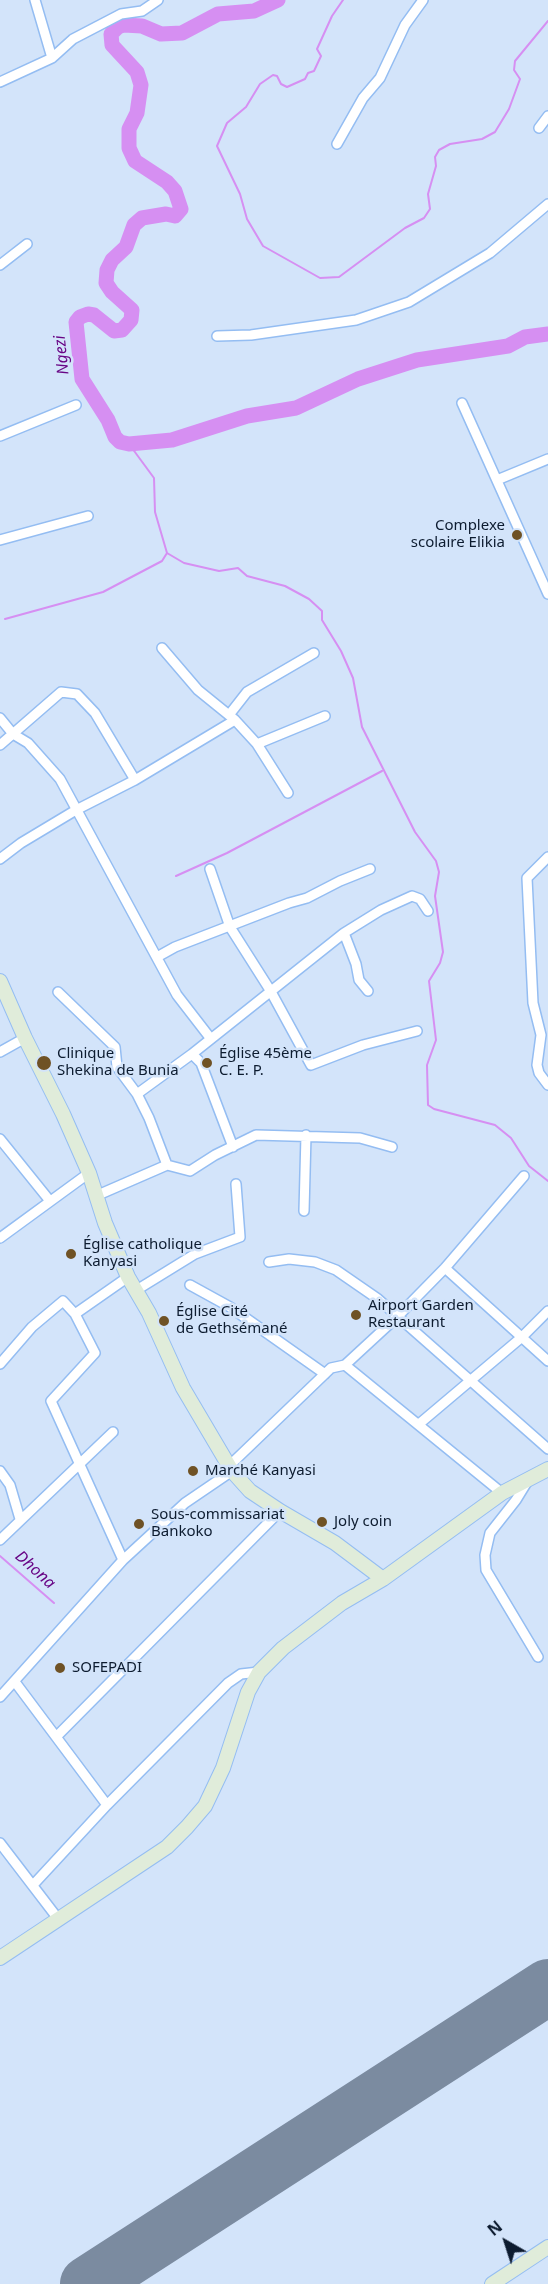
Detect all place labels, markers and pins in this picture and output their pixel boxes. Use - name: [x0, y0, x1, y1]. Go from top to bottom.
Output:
- place label: Complexe scolaire Elikia: [411, 517, 505, 552]
- marker: Complexe scolaire Elikia: [510, 528, 524, 542]
- place label: Clinique Shekina de Bunia: [57, 1045, 179, 1080]
- place label: Église 45ème C. E. P.: [219, 1045, 312, 1080]
- marker: Clinique Shekina de Bunia: [35, 1054, 53, 1072]
- marker: Église 45ème C. E. P.: [200, 1056, 214, 1070]
- place label: Église catholique Kanyasi: [83, 1236, 202, 1271]
- marker: Église catholique Kanyasi: [64, 1247, 78, 1261]
- place label: Airport Garden Restaurant: [368, 1297, 474, 1332]
- place label: Église Cité de Gethsémané: [176, 1303, 287, 1338]
- marker: Airport Garden Restaurant: [349, 1308, 363, 1322]
- marker: Église Cité de Gethsémané: [157, 1314, 171, 1328]
- place label: Marché Kanyasi: [205, 1462, 316, 1480]
- marker: Marché Kanyasi: [186, 1464, 200, 1478]
- place label: Sous-commissariat Bankoko: [151, 1506, 284, 1541]
- place label: Joly coin: [334, 1513, 392, 1531]
- marker: Joly coin: [315, 1515, 329, 1529]
- marker: Sous-commissariat Bankoko: [132, 1517, 146, 1531]
- place label: SOFEPADI: [72, 1659, 142, 1677]
- marker: SOFEPADI: [53, 1661, 67, 1675]

